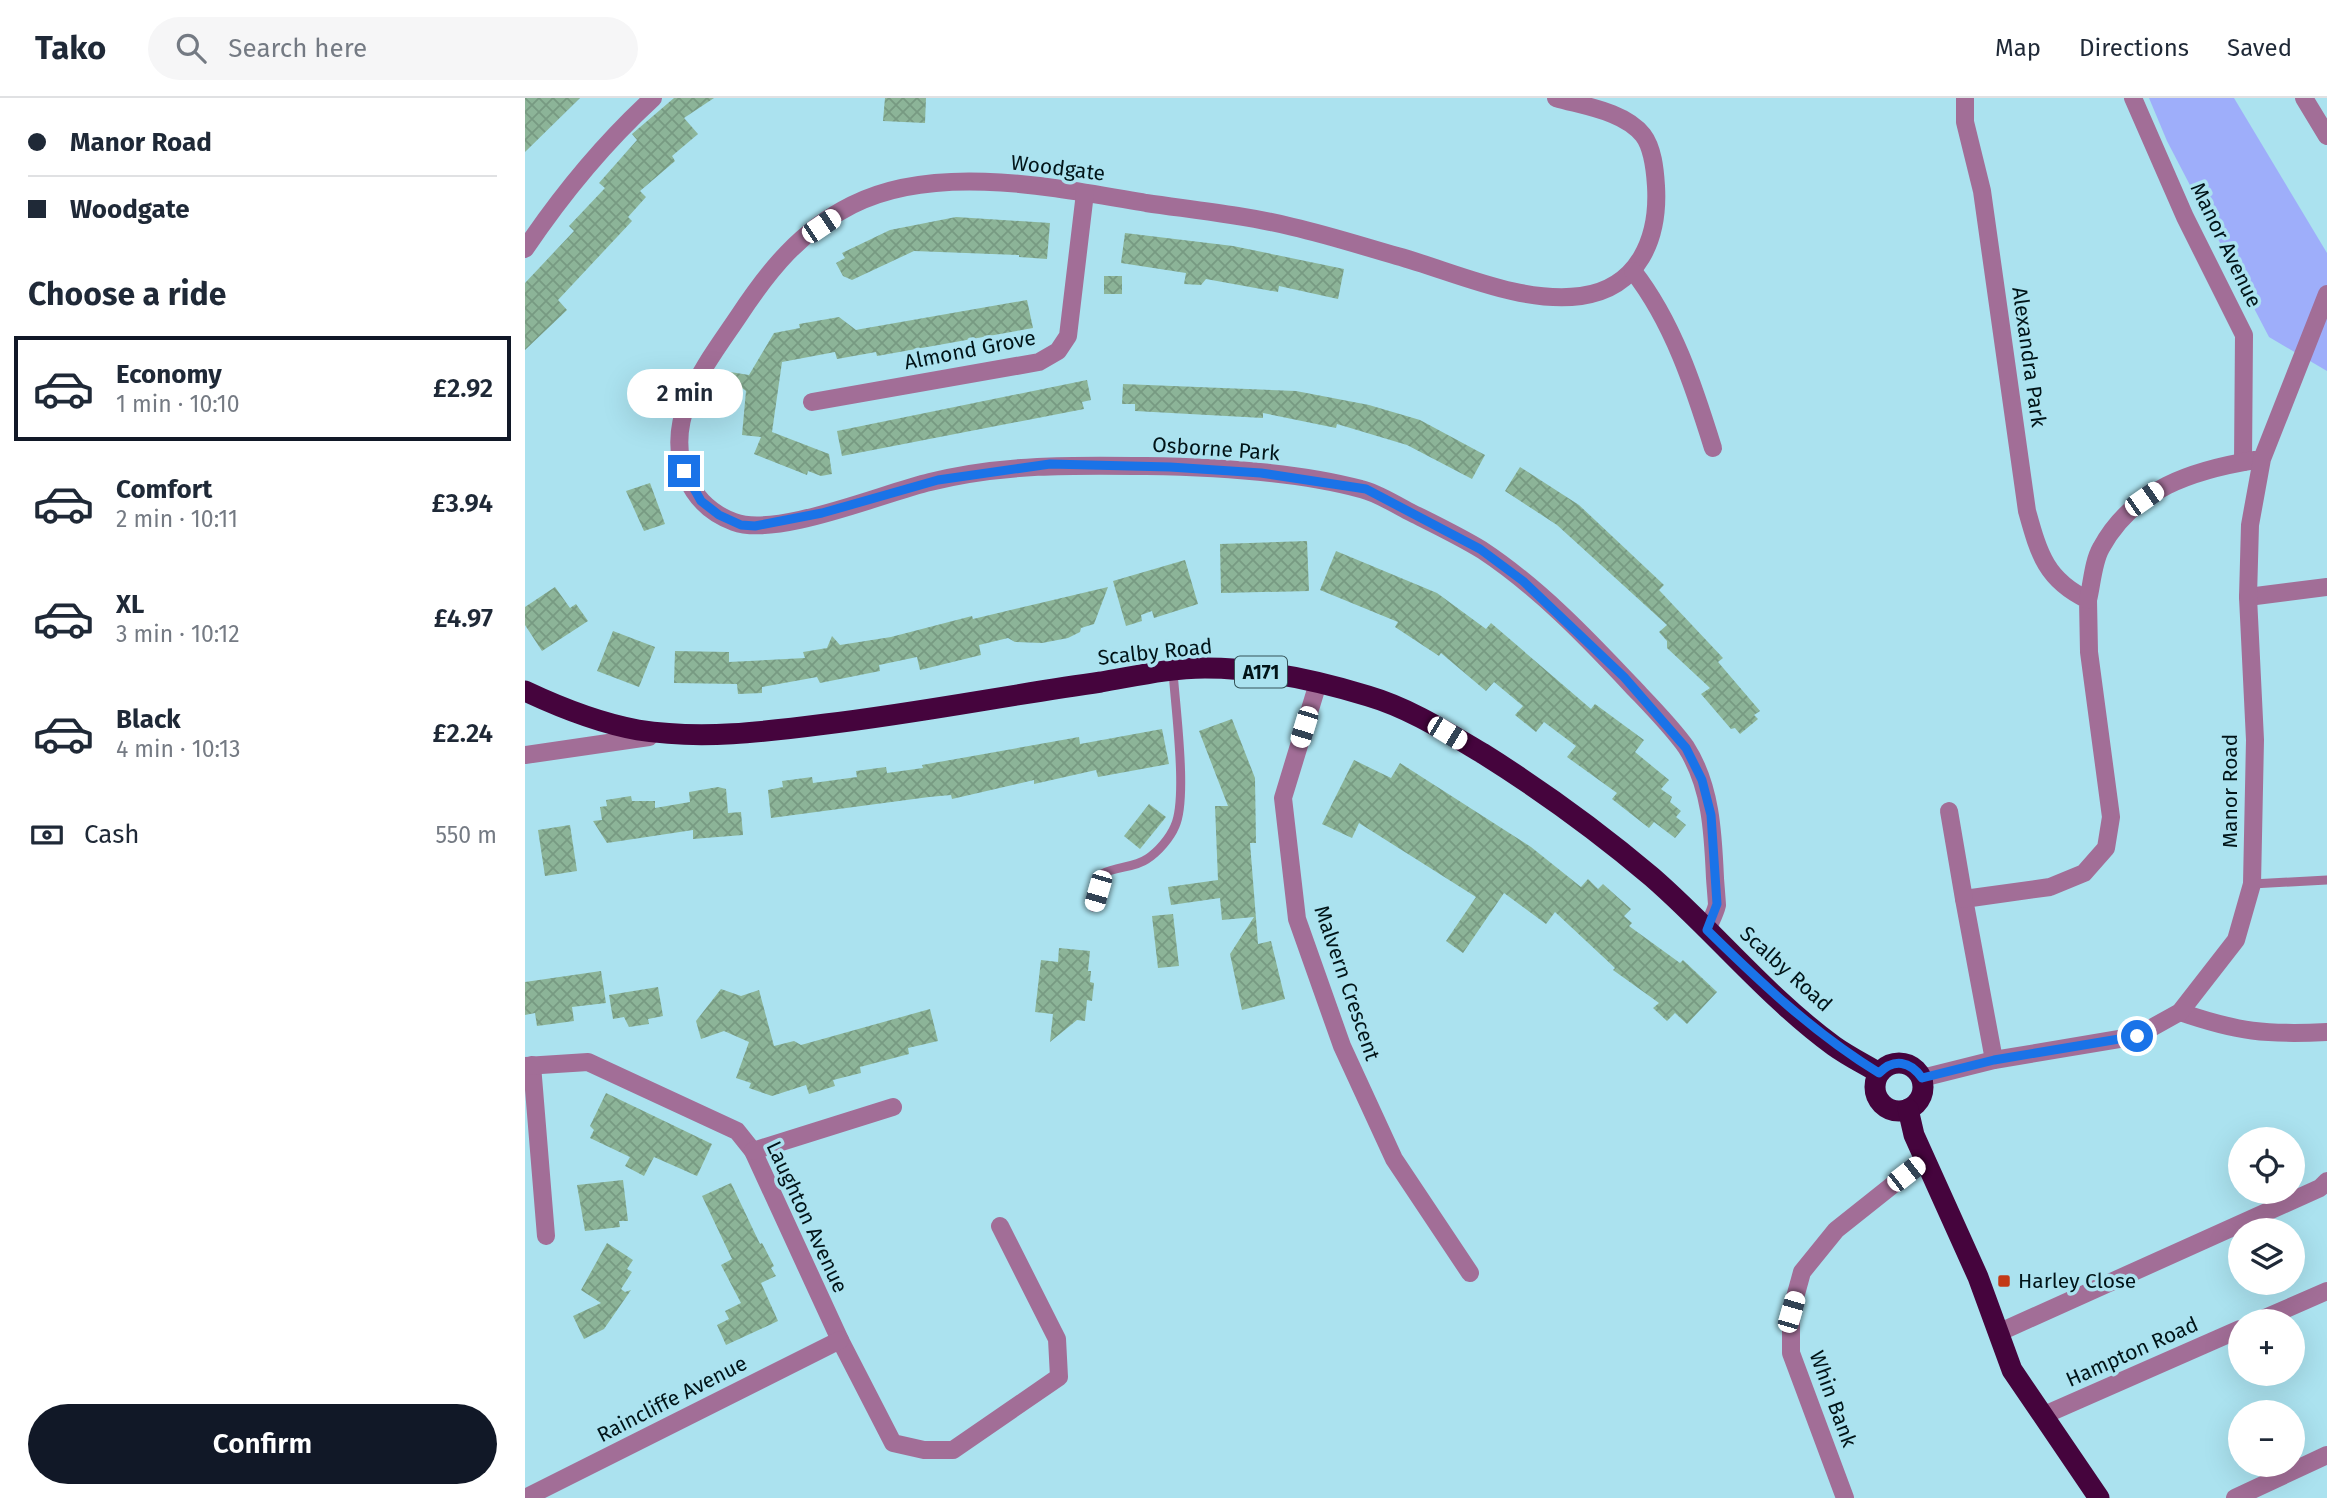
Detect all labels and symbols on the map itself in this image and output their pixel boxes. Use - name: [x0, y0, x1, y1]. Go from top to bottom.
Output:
- street label: Woodgate: [1009, 149, 1107, 187]
- street label: Manor Avenue: [2185, 178, 2267, 312]
- car: [798, 206, 845, 246]
- street label: Alexandra Park: [2006, 285, 2052, 429]
- street label: Almond Grove: [902, 325, 1038, 375]
- callout: 2 min: [626, 370, 742, 418]
- street label: Osborne Park: [1151, 432, 1281, 466]
- route end: [668, 455, 700, 487]
- car: [2121, 478, 2168, 520]
- street label: Scalby Road: [1096, 633, 1214, 671]
- road number: A171: [1235, 656, 1287, 688]
- car: [1288, 704, 1321, 750]
- car: [1424, 713, 1471, 753]
- street label: Manor Road: [2217, 734, 2243, 848]
- car: [1083, 868, 1114, 914]
- street label: Malvern Crescent: [1308, 902, 1386, 1064]
- street label: Scalby Road: [1734, 921, 1838, 1017]
- route start: [2121, 1020, 2153, 1052]
- street label: Laughton Avenue: [761, 1137, 853, 1297]
- car: [1883, 1153, 1930, 1195]
- place label: Harley Close: [2018, 1268, 2136, 1294]
- marker: Harley Close: [1996, 1273, 2012, 1289]
- car: [1776, 1289, 1807, 1335]
- street label: Hampton Road: [2062, 1311, 2202, 1393]
- street label: Whin Bank: [1804, 1347, 1863, 1451]
- street label: Raincliffe Avenue: [593, 1350, 751, 1448]

